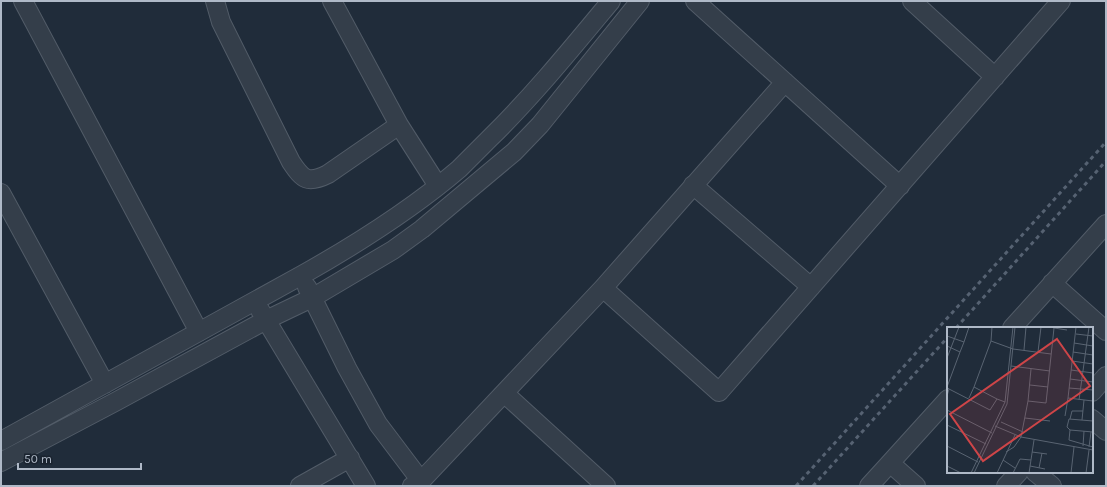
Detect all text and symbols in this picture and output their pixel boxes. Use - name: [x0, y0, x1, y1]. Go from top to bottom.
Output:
- inset map: [947, 327, 1093, 473]
- scale bar: [18, 445, 141, 471]
- text: 50 m: [24, 452, 52, 466]

